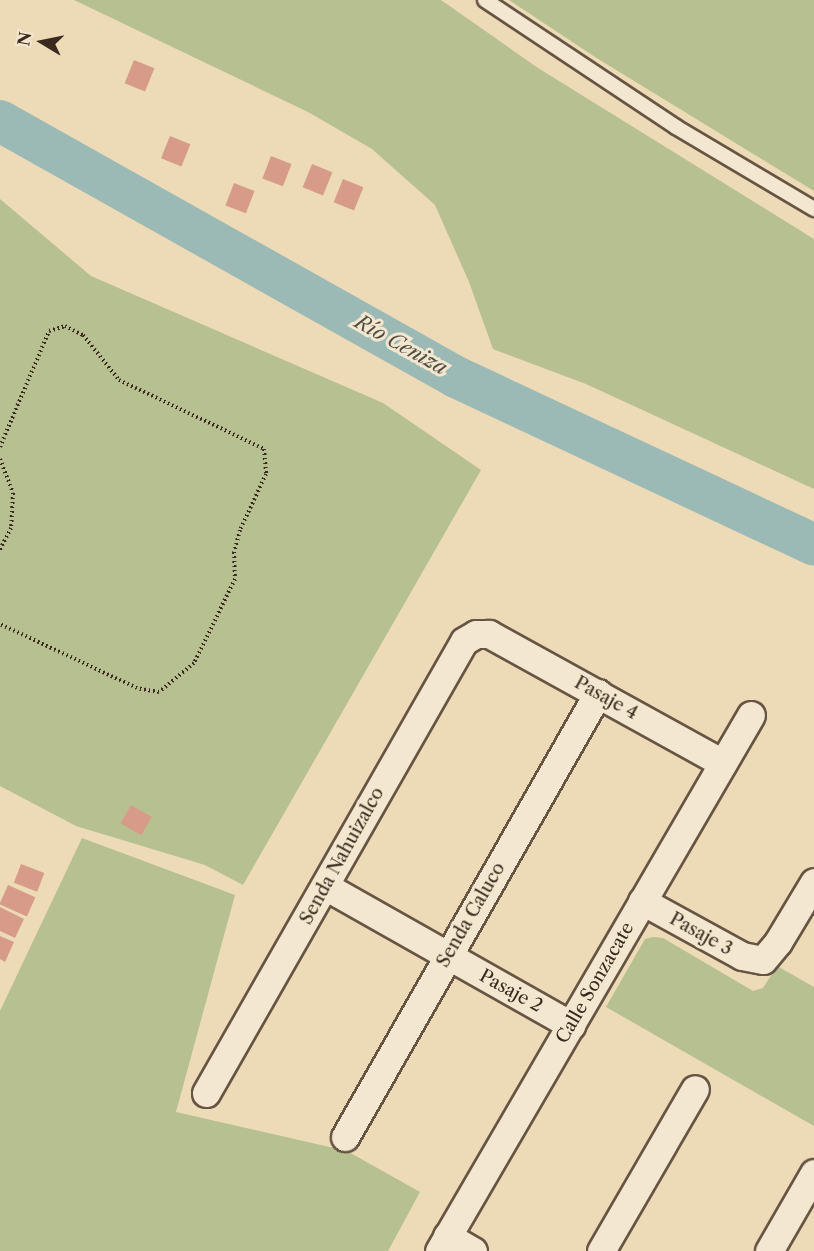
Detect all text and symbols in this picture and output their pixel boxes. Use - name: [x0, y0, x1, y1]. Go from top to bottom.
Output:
- north arrow: [12, 12, 72, 72]
- text: N: [13, 30, 35, 47]
- water label: Río Ceniza: [351, 310, 451, 380]
- street label: Pasaje 4: [571, 672, 641, 724]
- street label: Senda Nahuizalco: [295, 784, 389, 928]
- street label: Senda Caluco: [432, 859, 510, 971]
- street label: Pasaje 3: [666, 908, 736, 960]
- street label: Calle Sonzacate: [552, 919, 638, 1047]
- street label: Pasaje 2: [476, 965, 546, 1017]

